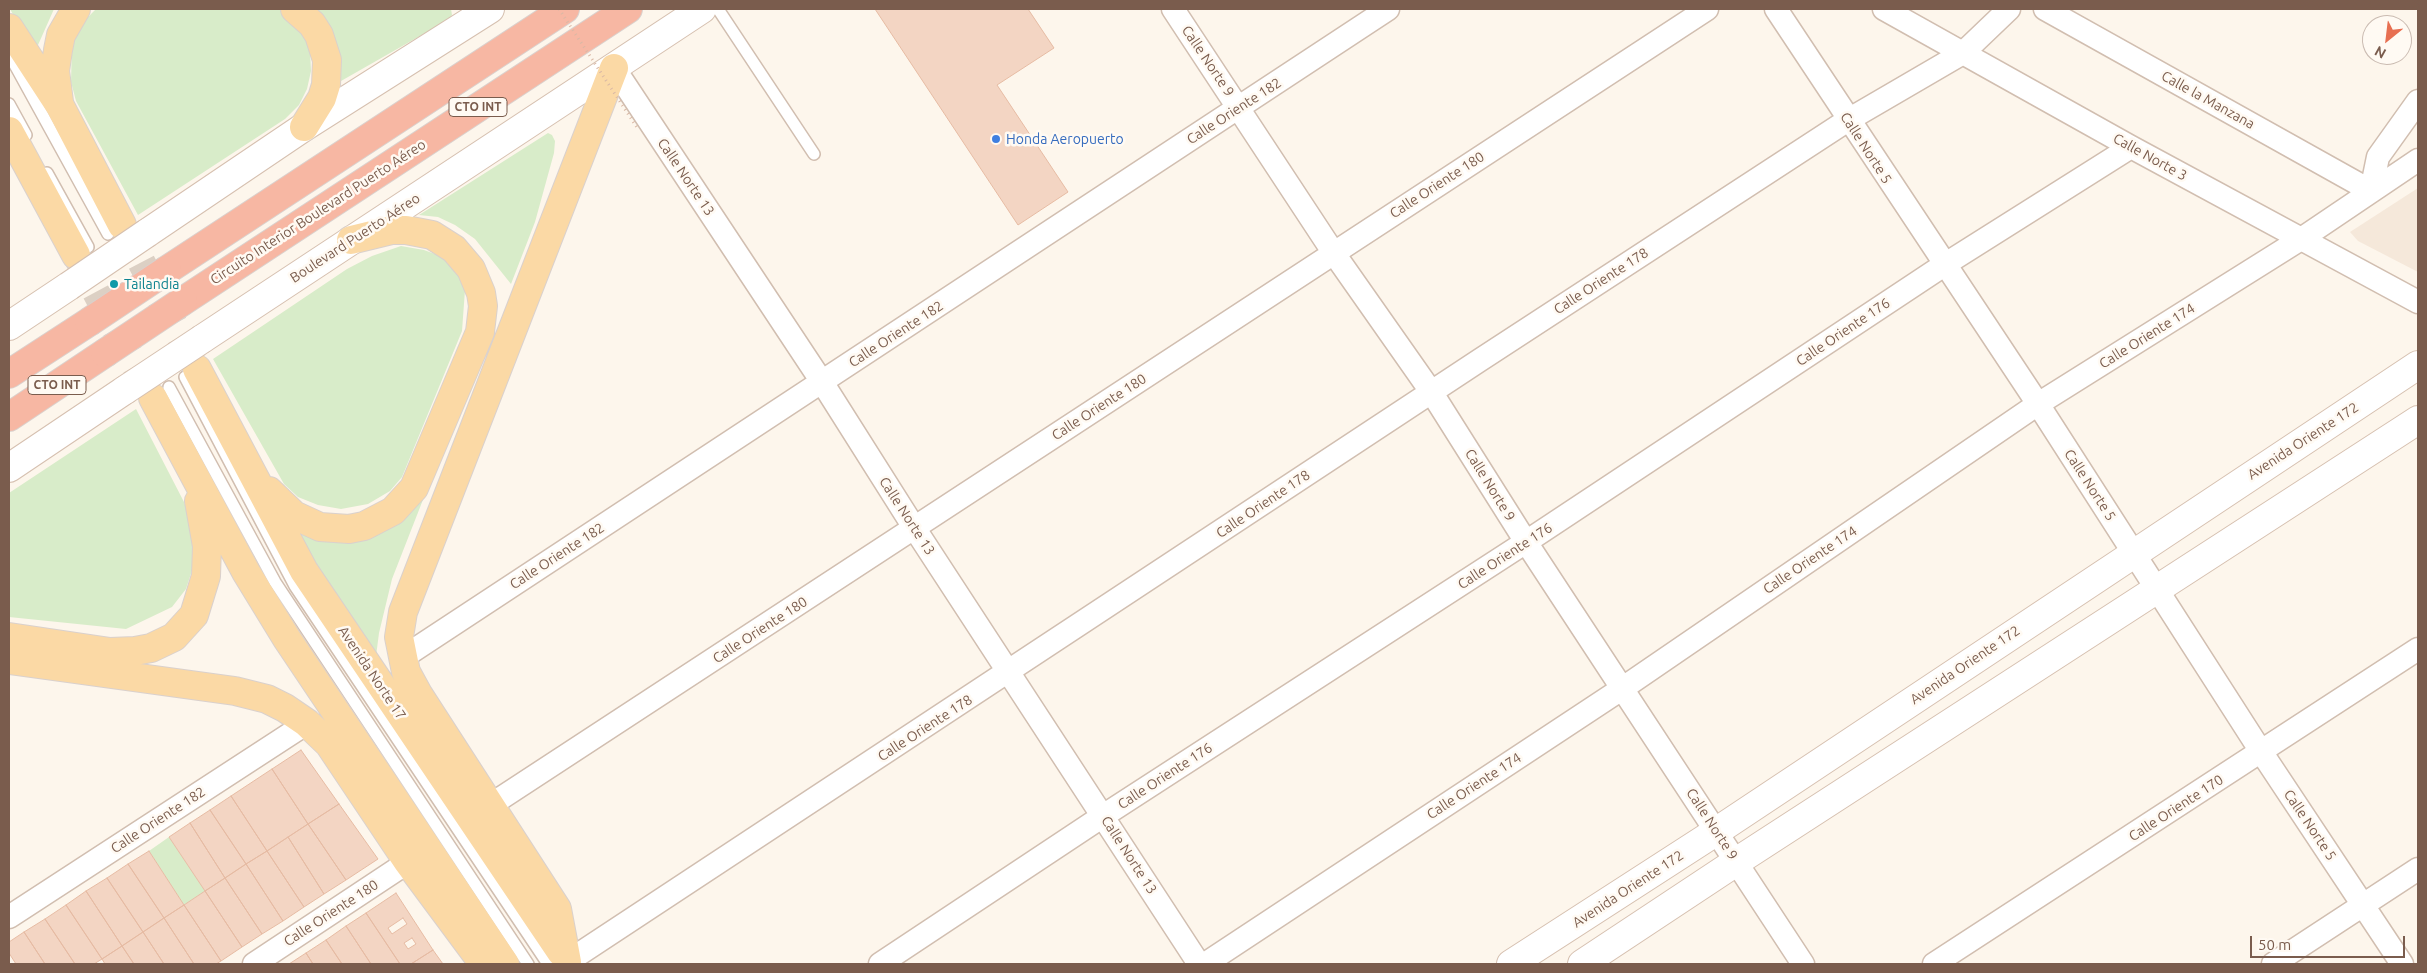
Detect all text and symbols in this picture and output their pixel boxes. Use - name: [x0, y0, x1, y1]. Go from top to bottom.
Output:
- north arrow: [2362, 15, 2412, 65]
- street label: Calle Norte 9: [1178, 22, 1238, 100]
- text: N: [2372, 43, 2389, 62]
- street label: Calle la Manzana: [2158, 67, 2258, 133]
- street label: Calle Oriente 182: [1184, 74, 1284, 148]
- road number: CTO INT: [449, 98, 507, 116]
- street label: Calle Norte 5: [1837, 109, 1895, 187]
- street label: Calle Norte 3: [2110, 130, 2190, 184]
- place label: Honda Aeropuerto: [1006, 131, 1124, 147]
- marker: Honda Aeropuerto: [990, 133, 1002, 145]
- street label: Calle Norte 13: [654, 135, 718, 219]
- street label: Circuito Interior Boulevard Puerto Aéreo: [207, 136, 429, 288]
- street label: Calle Oriente 180: [1387, 148, 1487, 222]
- street label: Boulevard Puerto Aéreo: [287, 190, 423, 286]
- street label: Calle Oriente 178: [1551, 244, 1651, 318]
- place label: Tailandia: [124, 276, 180, 292]
- marker: Tailandia: [108, 278, 120, 290]
- street label: Calle Oriente 176: [1793, 294, 1893, 370]
- street label: Calle Oriente 182: [846, 297, 946, 371]
- street label: Calle Oriente 174: [2096, 300, 2198, 372]
- street label: Calle Oriente 180: [1049, 370, 1149, 444]
- road number: CTO INT: [28, 376, 86, 394]
- street label: Avenida Oriente 172: [2244, 399, 2362, 483]
- street label: Calle Norte 9: [1461, 446, 1519, 524]
- street label: Calle Norte 5: [2061, 446, 2119, 524]
- street label: Calle Oriente 178: [1213, 466, 1313, 542]
- street label: Calle Norte 13: [876, 474, 938, 558]
- street label: Calle Oriente 182: [507, 519, 607, 593]
- street label: Calle Oriente 176: [1455, 519, 1555, 593]
- street label: Calle Oriente 174: [1760, 522, 1860, 598]
- street label: Calle Oriente 180: [710, 593, 810, 667]
- street label: Avenida Oriente 172: [1907, 622, 2023, 708]
- street label: Avenida Norte 17: [335, 623, 409, 723]
- street label: Calle Oriente 178: [875, 691, 975, 765]
- street label: Calle Oriente 176: [1115, 739, 1215, 813]
- street label: Calle Oriente 174: [1424, 749, 1524, 823]
- street label: Calle Oriente 170: [2126, 771, 2226, 845]
- street label: Calle Oriente 182: [108, 783, 208, 857]
- street label: Calle Norte 9: [1683, 785, 1741, 863]
- street label: Calle Norte 5: [2280, 786, 2340, 864]
- street label: Calle Norte 13: [1098, 813, 1160, 897]
- street label: Avenida Oriente 172: [1569, 847, 1687, 931]
- street label: Calle Oriente 180: [281, 876, 381, 950]
- scale bar: [2252, 926, 2407, 958]
- text: 50 m: [2258, 936, 2291, 953]

